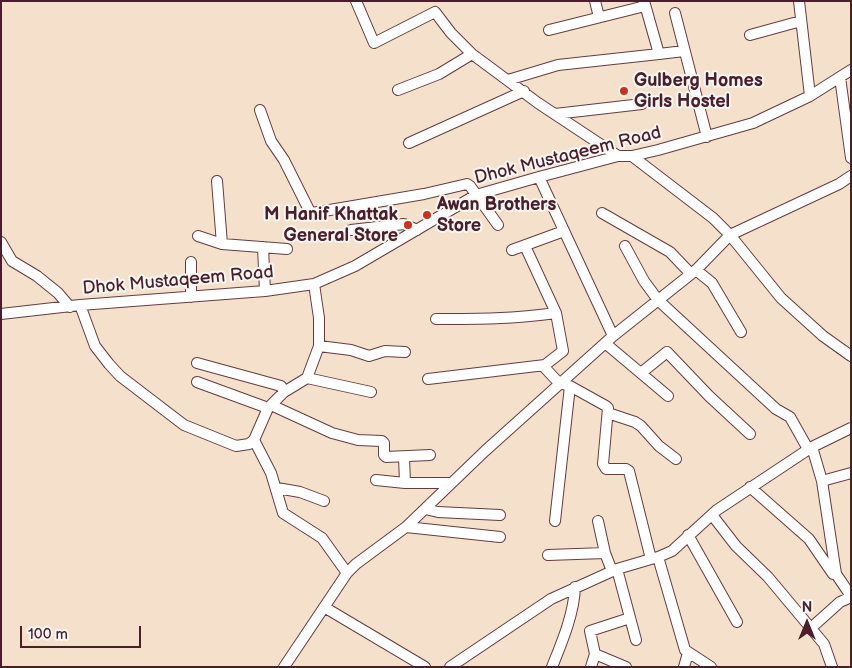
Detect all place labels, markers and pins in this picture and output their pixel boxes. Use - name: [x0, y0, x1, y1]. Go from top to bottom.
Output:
- place label: Gulberg Homes Girls Hostel: [634, 70, 763, 112]
- marker: Gulberg Homes Girls Hostel: [618, 85, 630, 97]
- place label: Awan Brothers Store: [437, 194, 556, 236]
- place label: M Hanif Khattak General Store: [264, 204, 398, 246]
- marker: Awan Brothers Store: [421, 209, 433, 221]
- marker: M Hanif Khattak General Store: [402, 219, 414, 231]

